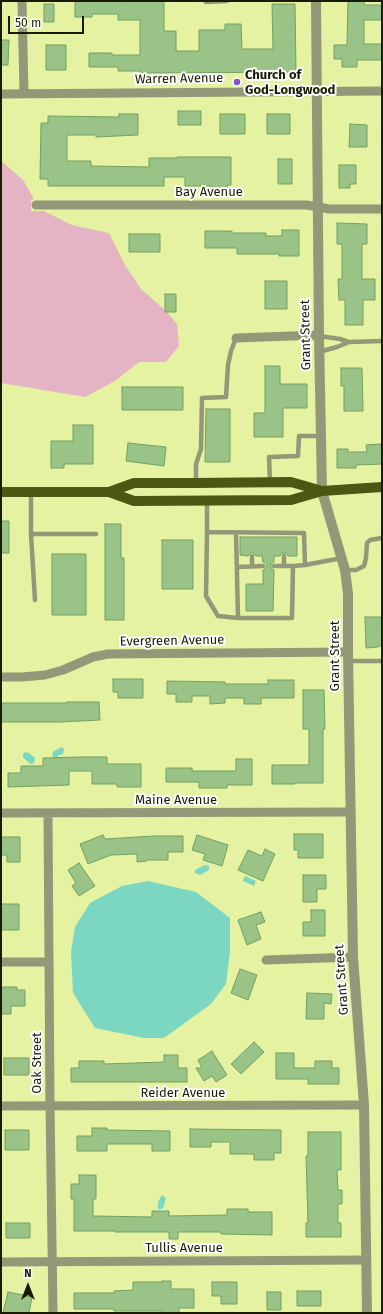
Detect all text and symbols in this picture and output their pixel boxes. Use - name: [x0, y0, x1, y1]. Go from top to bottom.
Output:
- scale bar: [10, 8, 86, 34]
- text: 50 m: [15, 16, 41, 30]
- place label: Church of God-Longwood: [245, 67, 335, 98]
- street label: Warren Avenue: [135, 70, 223, 88]
- marker: Church of God-Longwood: [232, 77, 242, 87]
- street label: Bay Avenue: [175, 184, 243, 200]
- street label: Grant Street: [298, 299, 314, 371]
- street label: Grant Street: [327, 621, 343, 691]
- street label: Evergreen Avenue: [120, 632, 224, 650]
- street label: Maine Avenue: [135, 792, 217, 808]
- street label: Grant Street: [332, 944, 352, 1016]
- street label: Oak Street: [29, 1032, 45, 1094]
- street label: Reider Avenue: [141, 1085, 225, 1101]
- street label: Tullis Avenue: [145, 1240, 223, 1256]
- north arrow: [8, 1266, 48, 1306]
- text: N: [24, 1267, 32, 1280]

